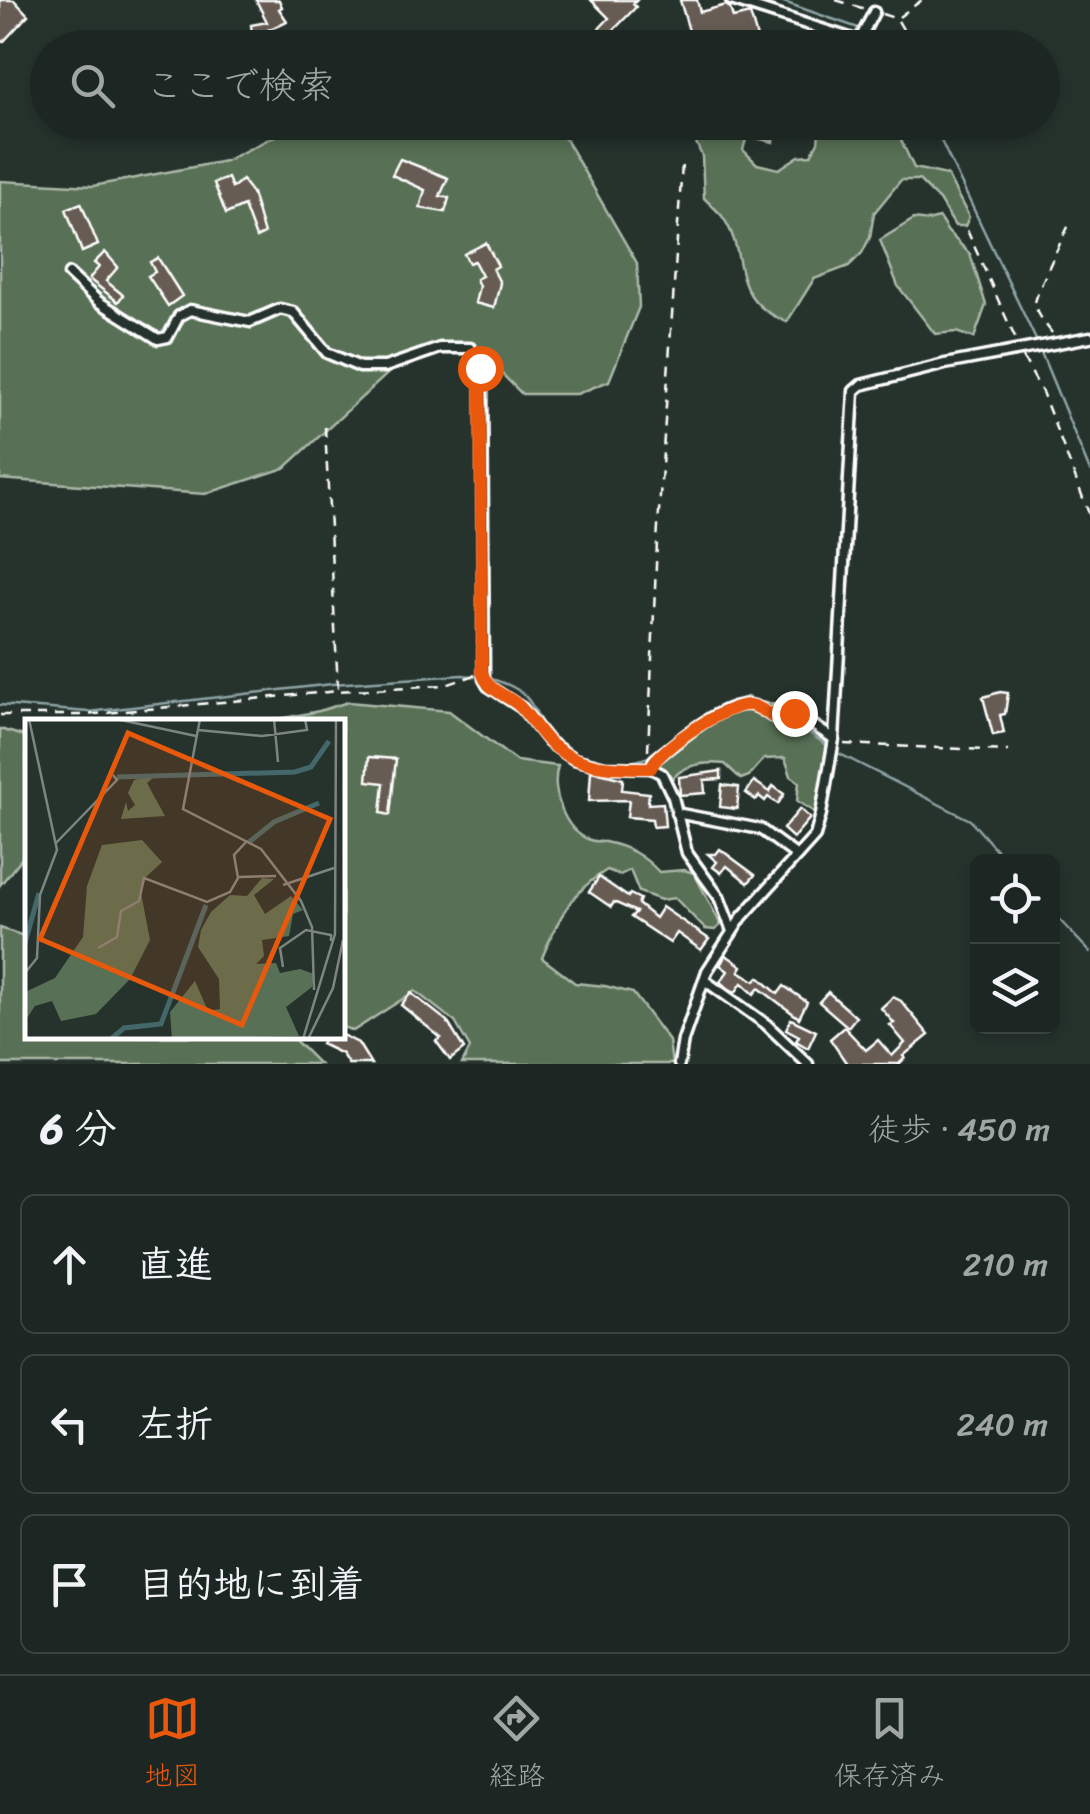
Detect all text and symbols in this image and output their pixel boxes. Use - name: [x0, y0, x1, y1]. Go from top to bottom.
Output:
- search box: [30, 30, 1060, 140]
- text: ここで検索: [145, 52, 335, 119]
- icon: search: [65, 58, 120, 113]
- route start: [458, 346, 504, 392]
- route end: [772, 691, 818, 737]
- inset map: [25, 719, 345, 1039]
- map controls: [970, 854, 1060, 1034]
- button: locate: [970, 854, 1060, 944]
- button: layers: [970, 944, 1060, 1034]
- text: 6 分: [40, 1092, 117, 1166]
- text: 徒歩 · 450 m: [868, 1101, 1050, 1158]
- text: 直進: [137, 1231, 213, 1298]
- text: 210 m: [963, 1236, 1048, 1293]
- icon: ahead: [42, 1237, 97, 1292]
- text: 左折: [137, 1391, 213, 1458]
- text: 240 m: [956, 1396, 1048, 1453]
- icon: left: [42, 1397, 97, 1452]
- text: 目的地に到着: [137, 1551, 365, 1618]
- icon: arrive: [42, 1557, 97, 1612]
- tab: 地図: [144, 1691, 200, 1800]
- tab: 経路: [489, 1691, 545, 1800]
- tab: 保存済み: [834, 1691, 946, 1800]

